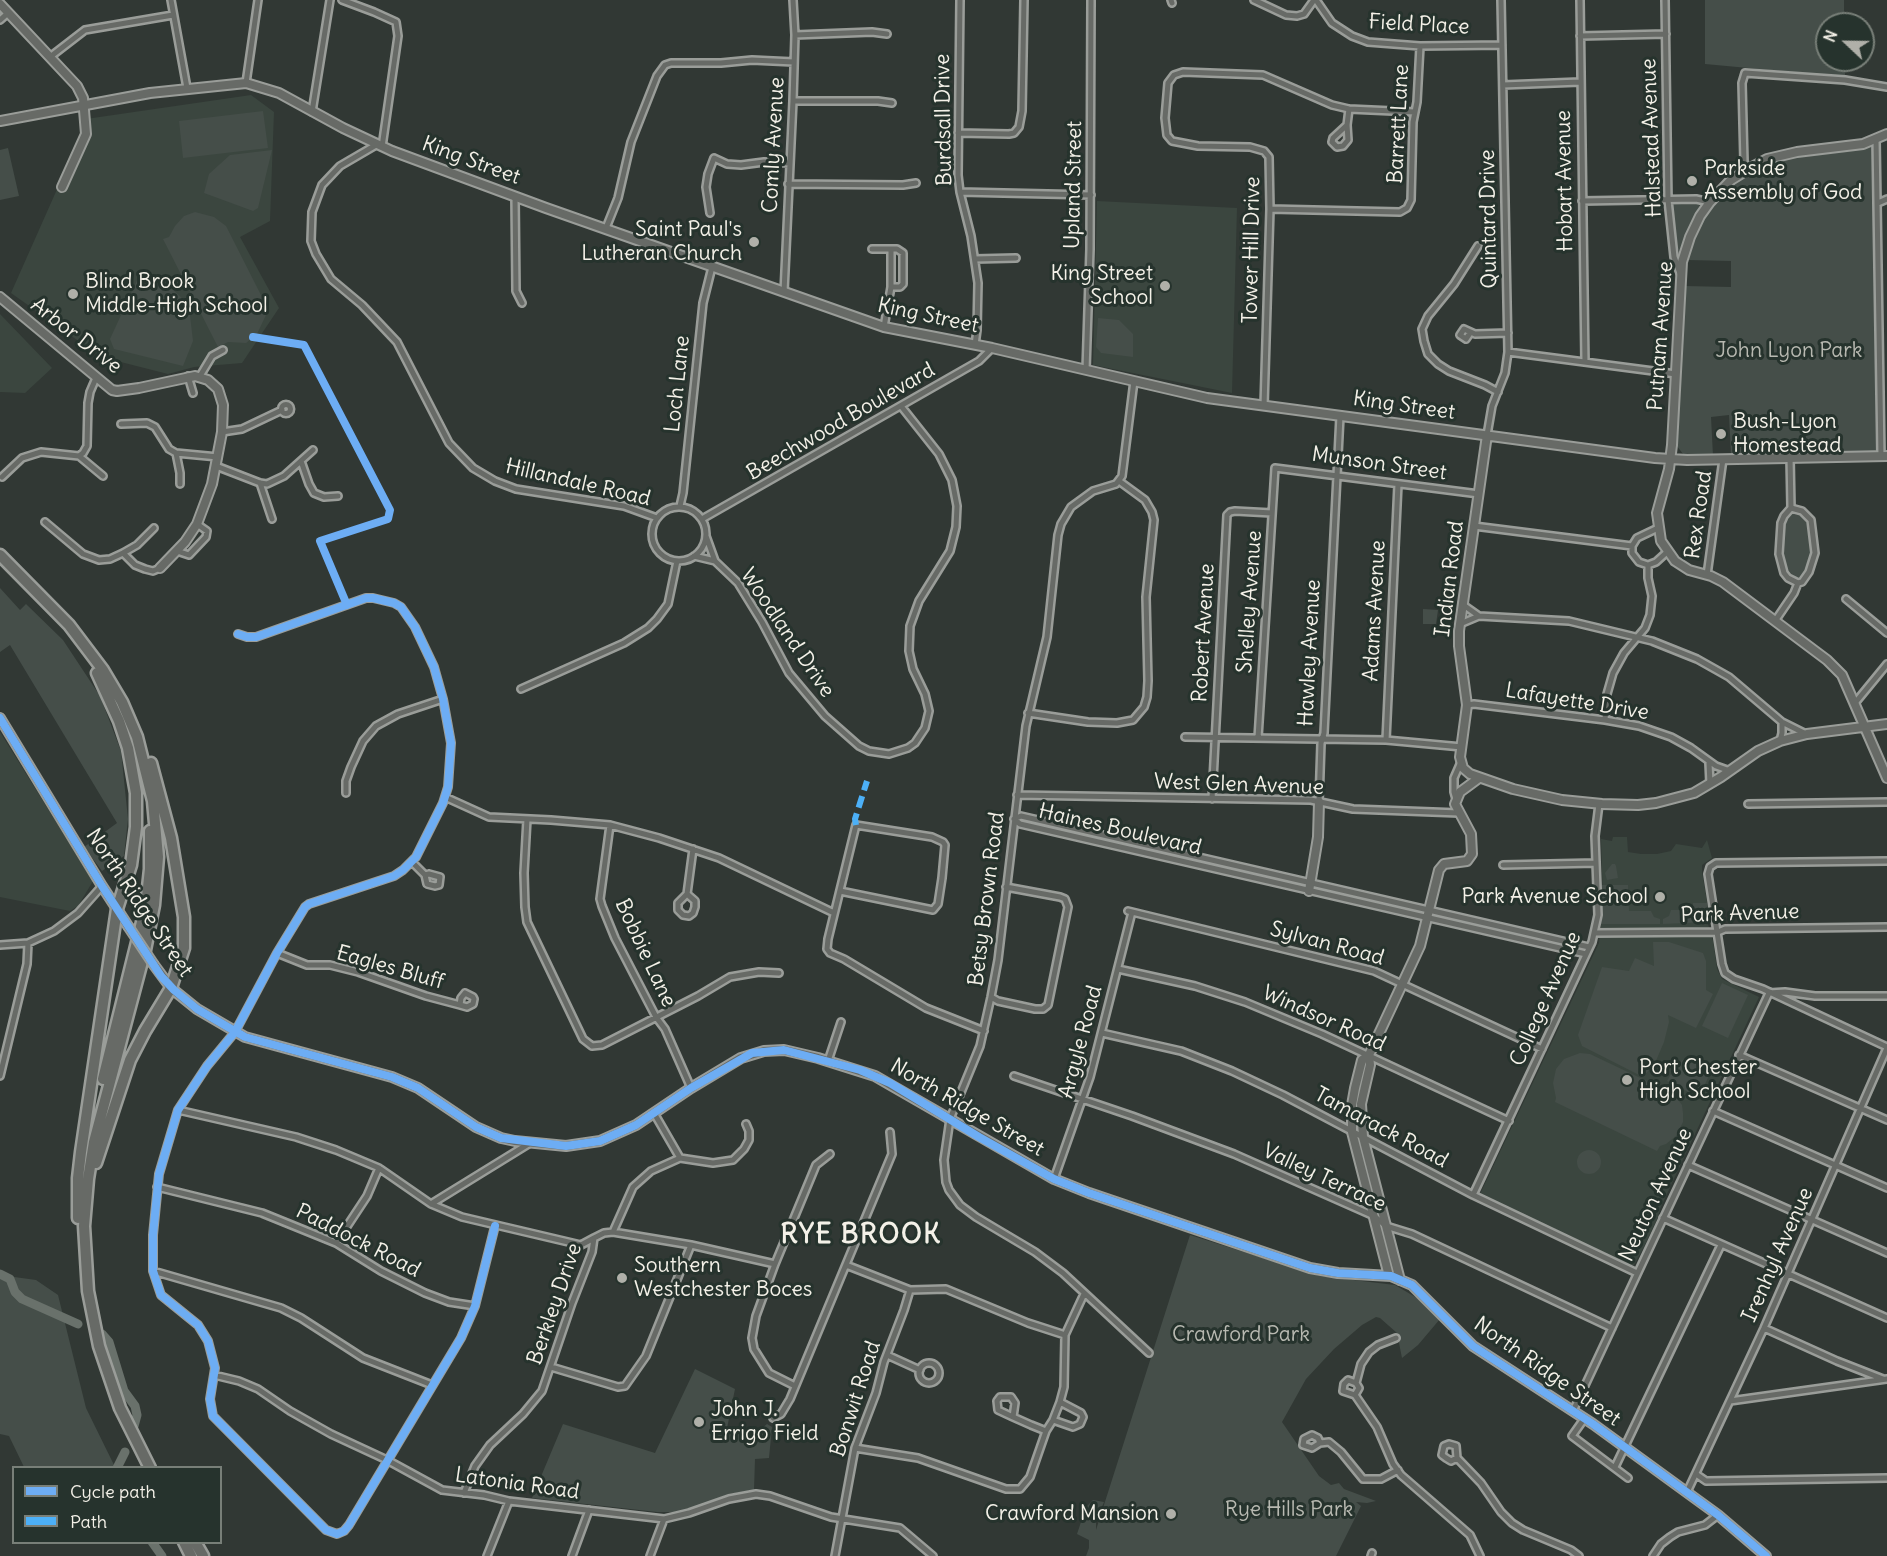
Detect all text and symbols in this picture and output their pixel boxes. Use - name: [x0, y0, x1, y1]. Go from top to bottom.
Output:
- street label: Field Place: [1368, 10, 1470, 40]
- north arrow: [1815, 12, 1875, 72]
- text: N: [1819, 27, 1842, 45]
- street label: Burdsall Drive: [930, 54, 958, 186]
- street label: Halstead Avenue: [1637, 58, 1667, 218]
- street label: Barrett Lane: [1383, 64, 1415, 184]
- street label: Comly Avenue: [758, 77, 790, 213]
- street label: Hobart Avenue: [1551, 110, 1579, 252]
- street label: Upland Street: [1060, 121, 1088, 249]
- street label: King Street: [418, 132, 524, 190]
- street label: Quintard Drive: [1475, 149, 1503, 289]
- place label: Parkside Assembly of God: [1704, 156, 1862, 206]
- marker: Parkside Assembly of God: [1685, 174, 1699, 188]
- street label: Tower Hill Drive: [1238, 176, 1266, 324]
- place label: Saint Paul's Lutheran Church: [581, 217, 742, 267]
- marker: Saint Paul's Lutheran Church: [747, 235, 761, 249]
- street label: Putnam Avenue: [1643, 260, 1679, 412]
- place label: King Street School: [1050, 261, 1153, 311]
- place label: Blind Brook Middle-High School: [85, 269, 268, 319]
- marker: King Street School: [1158, 279, 1172, 293]
- marker: Blind Brook Middle-High School: [66, 287, 80, 301]
- street label: Arbor Drive: [25, 293, 127, 379]
- street label: King Street: [875, 293, 981, 339]
- street label: Loch Lane: [660, 334, 696, 434]
- park label: John Lyon Park: [1715, 338, 1863, 364]
- street label: Beechwood Boulevard: [742, 358, 940, 486]
- street label: King Street: [1351, 386, 1457, 426]
- place label: Bush-Lyon Homestead: [1733, 409, 1842, 459]
- marker: Bush-Lyon Homestead: [1714, 427, 1728, 441]
- street label: Munson Street: [1310, 442, 1448, 486]
- street label: Hillandale Road: [503, 454, 653, 512]
- street label: Rex Road: [1680, 469, 1718, 561]
- street label: Indian Road: [1430, 520, 1470, 638]
- street label: Shelley Avenue: [1232, 530, 1268, 674]
- street label: Adams Avenue: [1359, 540, 1391, 682]
- street label: Robert Avenue: [1188, 563, 1220, 703]
- street label: Woodland Drive: [735, 564, 839, 702]
- street label: Hawley Avenue: [1294, 579, 1326, 727]
- street label: Lafayette Drive: [1503, 678, 1651, 726]
- street label: West Glen Avenue: [1154, 769, 1324, 801]
- street label: Haines Boulevard: [1036, 799, 1204, 861]
- street label: Betsy Brown Road: [964, 810, 1010, 988]
- street label: North Ridge Street: [80, 824, 198, 982]
- place label: Park Avenue School: [1461, 884, 1648, 910]
- marker: Park Avenue School: [1653, 890, 1667, 904]
- street label: Bobbie Lane: [609, 895, 681, 1011]
- street label: Park Avenue: [1680, 899, 1800, 929]
- street label: Sylvan Road: [1267, 917, 1387, 971]
- street label: College Avenue: [1505, 928, 1587, 1070]
- street label: Eagles Bluff: [333, 941, 447, 995]
- street label: Windsor Road: [1258, 981, 1390, 1057]
- street label: Argyle Road: [1054, 983, 1108, 1101]
- street label: North Ridge Street: [886, 1054, 1048, 1162]
- place label: Port Chester High School: [1639, 1055, 1757, 1105]
- marker: Port Chester High School: [1620, 1073, 1634, 1087]
- street label: Tamarack Road: [1310, 1082, 1452, 1174]
- street label: Neuton Avenue: [1614, 1124, 1698, 1266]
- street label: Valley Terrace: [1258, 1138, 1390, 1218]
- street label: Irenhyl Avenue: [1737, 1184, 1819, 1326]
- street label: Paddock Road: [292, 1199, 424, 1283]
- district label: RYE BROOK: [781, 1219, 941, 1251]
- street label: Berkley Drive: [522, 1240, 588, 1368]
- place label: Southern Westchester Boces: [634, 1253, 812, 1303]
- marker: Southern Westchester Boces: [615, 1271, 629, 1285]
- street label: North Ridge Street: [1469, 1312, 1625, 1432]
- park label: Crawford Park: [1172, 1322, 1310, 1348]
- street label: Bonwit Road: [825, 1338, 887, 1460]
- place label: John J. Errigo Field: [711, 1397, 819, 1447]
- marker: John J. Errigo Field: [692, 1415, 706, 1429]
- street label: Latonia Road: [453, 1463, 581, 1505]
- legend: [12, 1466, 222, 1544]
- text: Cycle path: [70, 1480, 156, 1503]
- park label: Rye Hills Park: [1225, 1497, 1353, 1523]
- place label: Crawford Mansion: [985, 1501, 1159, 1527]
- marker: Crawford Mansion: [1164, 1507, 1178, 1521]
- text: Path: [70, 1510, 107, 1533]

